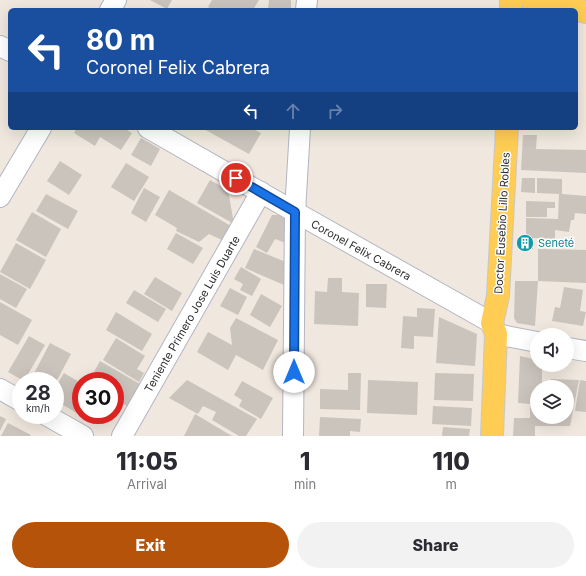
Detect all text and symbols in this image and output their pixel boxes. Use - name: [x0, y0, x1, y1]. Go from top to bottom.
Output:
- text: 80 m: [86, 23, 155, 57]
- icon: left: [20, 24, 72, 76]
- text: Coronel Felix Cabrera: [86, 57, 270, 78]
- icon: left: [240, 100, 262, 122]
- icon: ahead: [282, 100, 304, 122]
- icon: right: [324, 100, 346, 122]
- street label: Doctor Eusebio Lillo Robles: [491, 152, 513, 294]
- pin: [219, 161, 253, 195]
- icon: arrive: [225, 167, 247, 189]
- street label: Coronel Felix Cabrera: [308, 217, 414, 283]
- street label: Teniente Primero Jose Luis Duarte: [141, 233, 243, 395]
- building icon: Seneté: [515, 233, 535, 253]
- place label: Seneté: [538, 236, 574, 250]
- map controls: [530, 328, 574, 424]
- button: sound: [530, 328, 574, 372]
- position arrow: [273, 351, 315, 393]
- speed limit sign: 30: [72, 372, 124, 424]
- button: layers: [530, 380, 574, 424]
- text: 28: [25, 381, 51, 405]
- text: km/h: [26, 402, 50, 414]
- text: 11:05: [116, 447, 178, 476]
- text: 1: [300, 447, 310, 476]
- text: 110: [432, 447, 470, 476]
- text: Arrival: [127, 476, 167, 492]
- text: min: [294, 476, 316, 492]
- text: m: [445, 476, 457, 492]
- button: Exit: [12, 522, 289, 568]
- button: Share: [297, 522, 574, 568]

